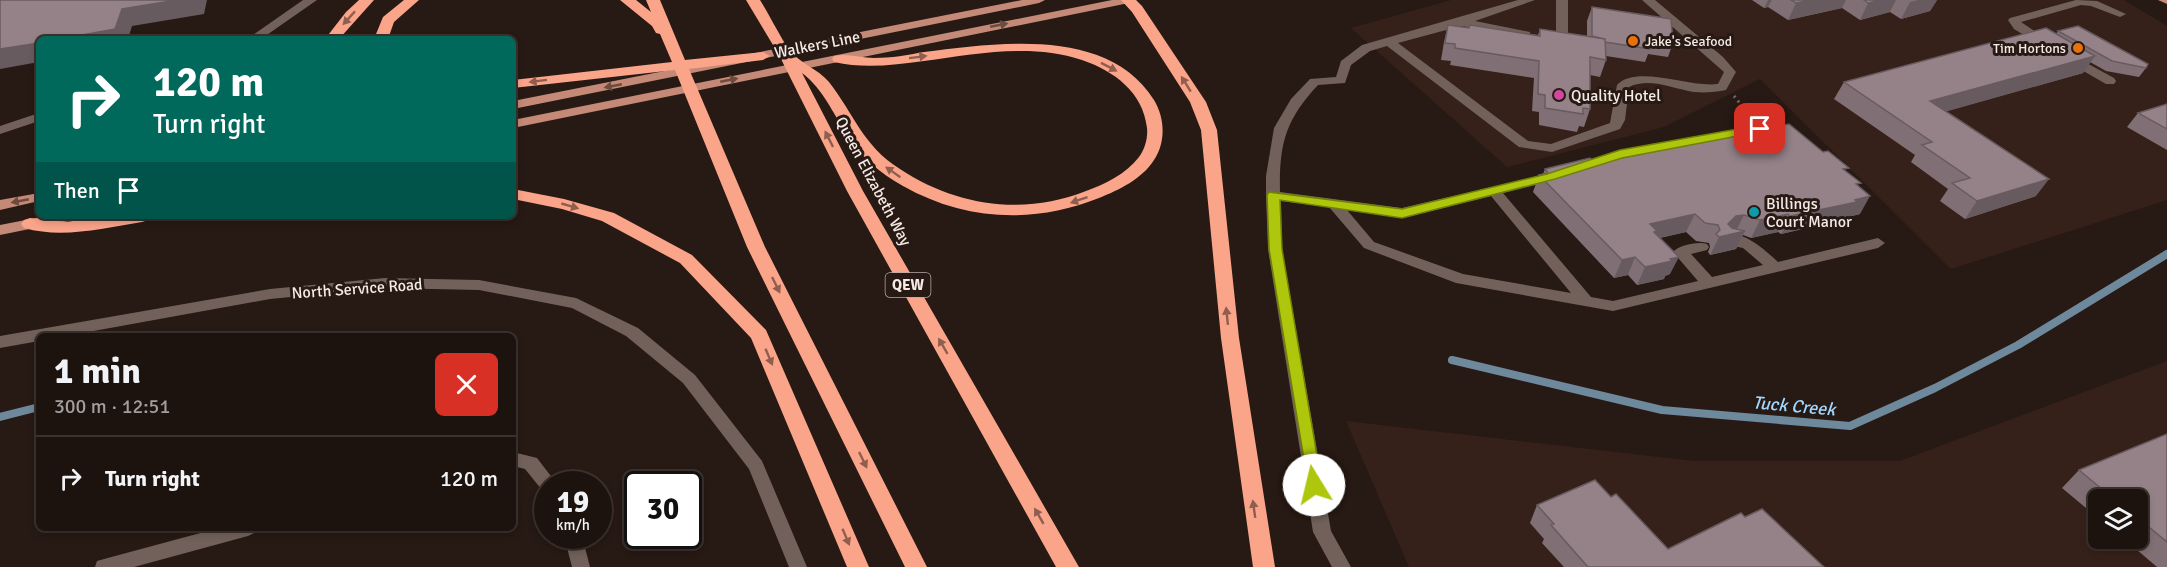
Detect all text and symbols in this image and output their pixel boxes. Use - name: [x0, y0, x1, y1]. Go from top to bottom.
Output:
- one-way arrow: [342, 11, 356, 26]
- one-way arrow: [989, 20, 1008, 29]
- street label: Walkers Line: [773, 27, 862, 63]
- place label: Jake's Seafood: [1645, 33, 1732, 50]
- marker: Jake's Seafood: [1626, 34, 1640, 48]
- place label: Tim Hortons: [1993, 40, 2066, 57]
- marker: Tim Hortons: [2071, 41, 2085, 55]
- one-way arrow: [908, 52, 927, 62]
- text: 120 m: [153, 57, 264, 108]
- icon: right: [54, 60, 132, 138]
- one-way arrow: [1101, 62, 1118, 72]
- one-way arrow: [719, 75, 738, 84]
- one-way arrow: [1181, 76, 1192, 92]
- one-way arrow: [529, 77, 548, 86]
- one-way arrow: [603, 82, 622, 91]
- place label: Quality Hotel: [1571, 86, 1661, 106]
- marker: Quality Hotel: [1552, 88, 1566, 102]
- pin: [1734, 103, 1785, 154]
- text: Turn right: [153, 108, 266, 141]
- icon: arrive: [1743, 112, 1776, 145]
- street label: Queen Elizabeth Way: [831, 113, 916, 250]
- one-way arrow: [824, 130, 833, 147]
- one-way arrow: [885, 167, 901, 178]
- icon: arrive: [112, 174, 145, 207]
- text: Then: [54, 177, 100, 204]
- place label: Billings Court Manor: [1766, 194, 1852, 232]
- one-way arrow: [1070, 196, 1088, 206]
- one-way arrow: [10, 197, 29, 206]
- one-way arrow: [561, 201, 579, 211]
- marker: Billings Court Manor: [1747, 205, 1761, 219]
- road number: QEW: [886, 273, 930, 297]
- street label: North Service Road: [291, 274, 423, 304]
- one-way arrow: [771, 277, 780, 294]
- one-way arrow: [1222, 307, 1232, 326]
- one-way arrow: [938, 338, 948, 355]
- text: 1 min: [54, 349, 141, 394]
- one-way arrow: [764, 349, 774, 367]
- button: close: [435, 353, 498, 416]
- water label: Tuck Creek: [1752, 391, 1838, 421]
- text: 300 m · 12:51: [54, 394, 170, 419]
- one-way arrow: [857, 451, 867, 469]
- position arrow: [1282, 453, 1346, 517]
- icon: right: [54, 462, 87, 495]
- text: Turn right: [105, 465, 200, 492]
- text: 120 m: [440, 465, 498, 492]
- speed limit sign: 30: [624, 471, 702, 549]
- text: 19: [557, 484, 589, 521]
- map controls: [2088, 489, 2148, 549]
- button: layers: [2088, 489, 2148, 549]
- one-way arrow: [1249, 500, 1258, 519]
- one-way arrow: [1034, 507, 1044, 524]
- text: km/h: [556, 516, 590, 534]
- one-way arrow: [841, 528, 850, 545]

